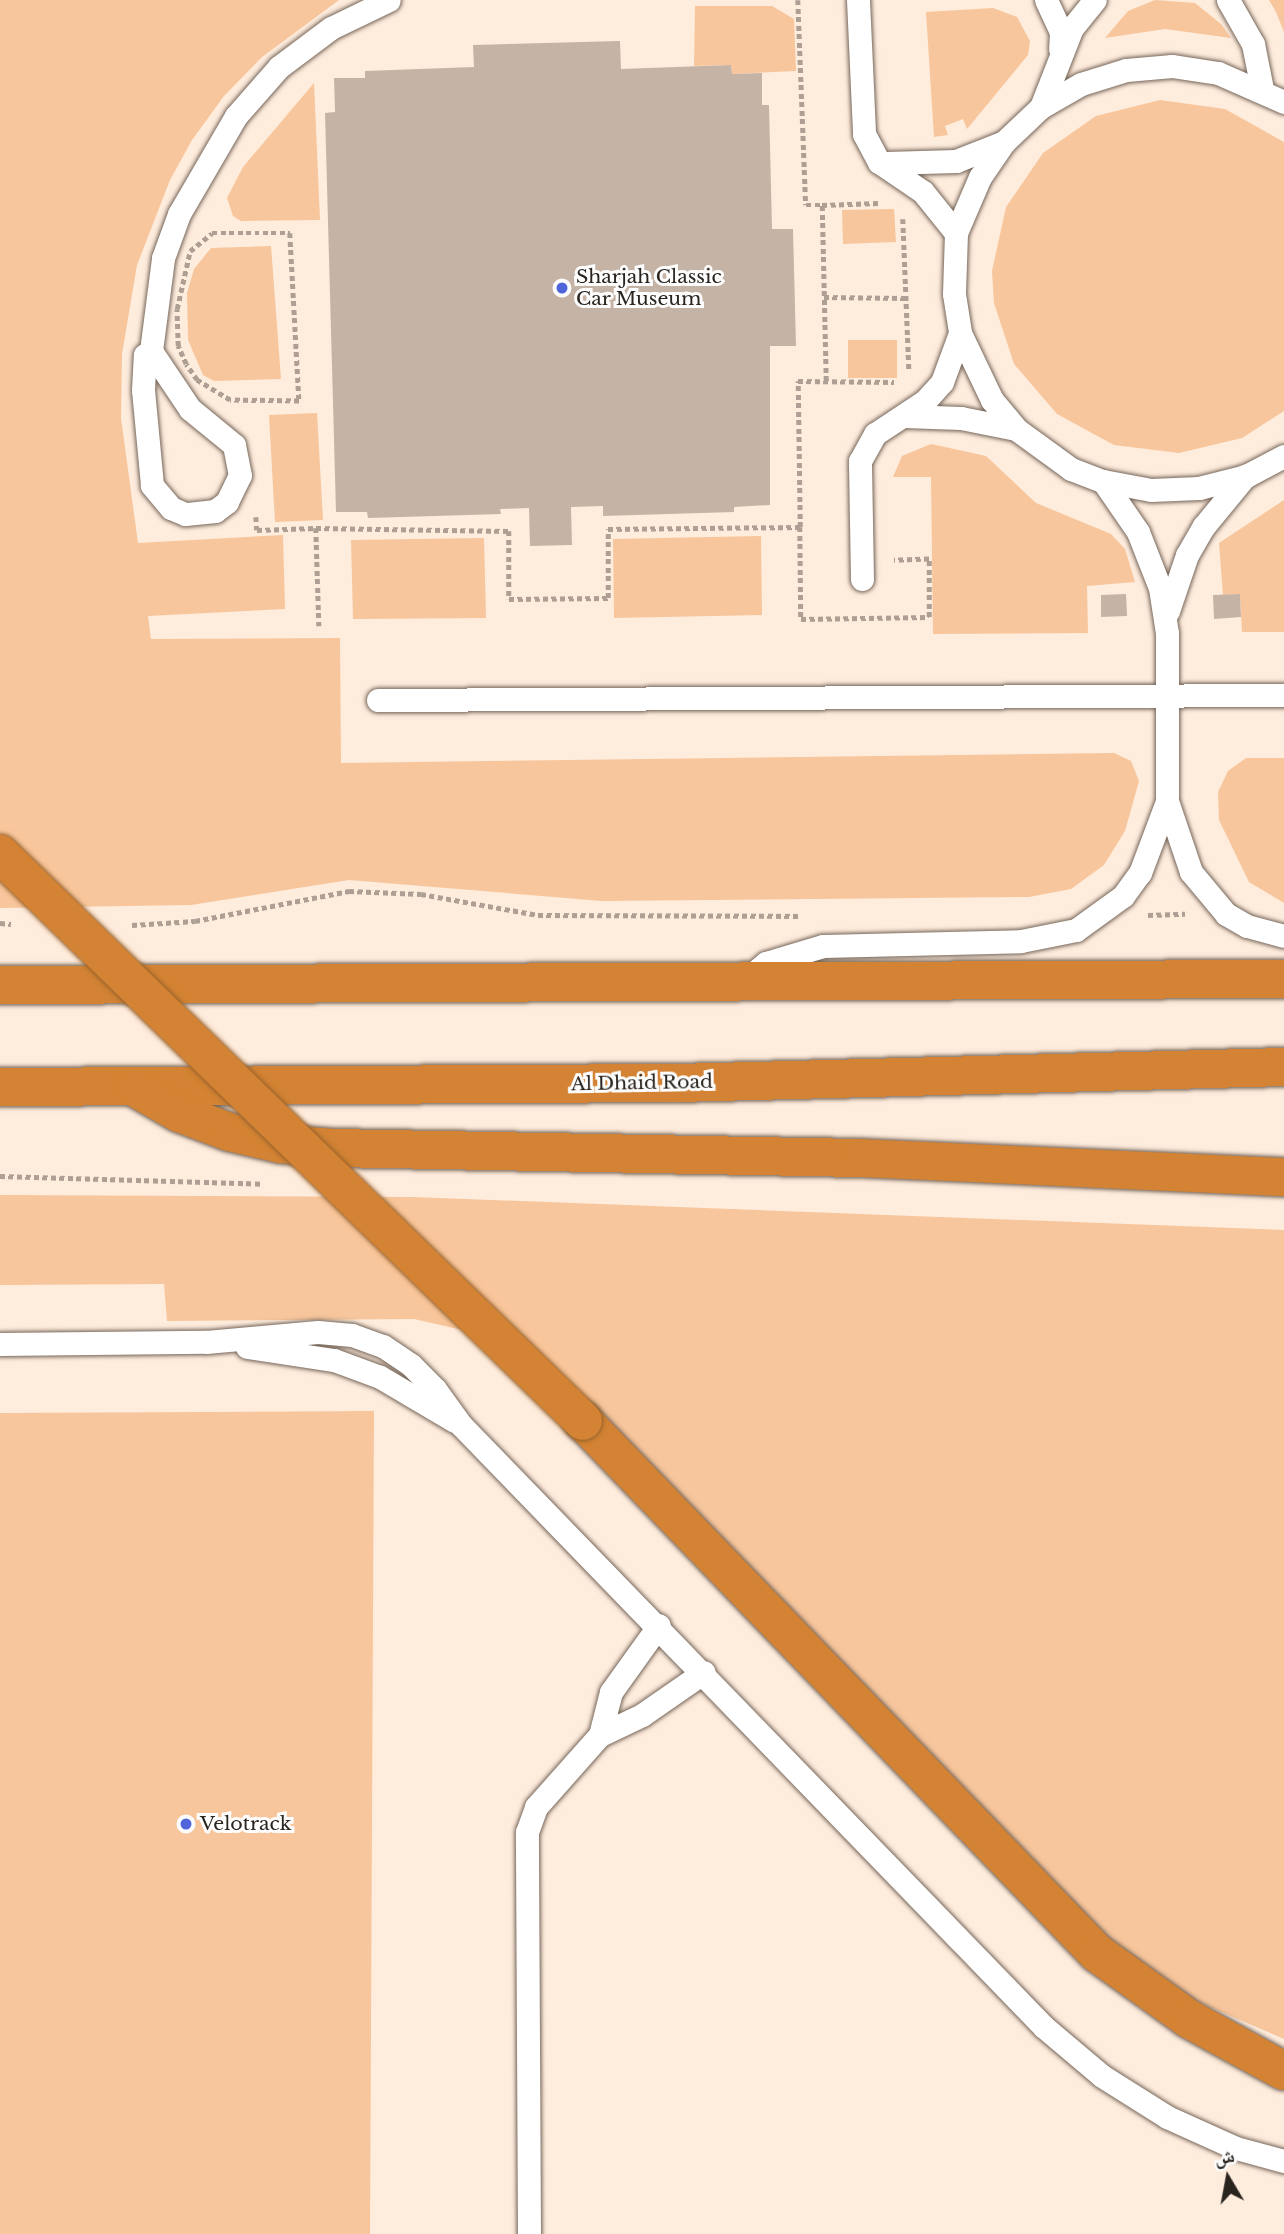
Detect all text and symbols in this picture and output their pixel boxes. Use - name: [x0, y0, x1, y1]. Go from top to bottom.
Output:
- place label: Sharjah Classic Car Museum: [576, 266, 722, 310]
- marker: Sharjah Classic Car Museum: [554, 280, 570, 296]
- street label: Al Dhaid Road: [571, 1070, 713, 1096]
- place label: Velotrack: [200, 1813, 291, 1835]
- marker: Velotrack: [178, 1816, 194, 1832]
- north arrow: [1193, 2143, 1263, 2213]
- text: ش: [1212, 2144, 1236, 2170]

